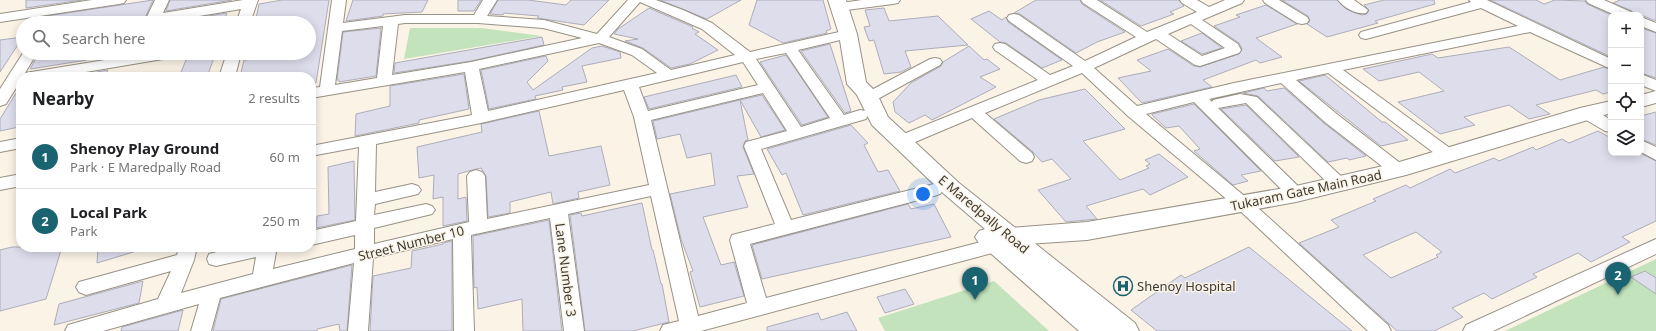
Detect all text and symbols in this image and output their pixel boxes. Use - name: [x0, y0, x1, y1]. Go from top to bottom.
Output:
- map controls: [1608, 12, 1644, 156]
- button: +: [1608, 12, 1644, 48]
- search box: [16, 16, 316, 60]
- icon: search: [30, 27, 52, 49]
- text: Search here: [62, 28, 145, 48]
- button: −: [1608, 48, 1644, 84]
- button: locate: [1608, 84, 1644, 120]
- text: Nearby: [32, 87, 94, 110]
- text: 2 results: [248, 89, 300, 107]
- button: layers: [1608, 120, 1644, 156]
- text: Shenoy Play Ground: [70, 138, 219, 158]
- text: 1: [41, 148, 49, 166]
- text: 60 m: [270, 148, 300, 166]
- text: Park · E Maredpally Road: [70, 158, 221, 176]
- street label: Tukaram Gate Main Road: [1229, 165, 1383, 215]
- street label: E Maredpally Road: [935, 171, 1033, 257]
- your location: [913, 184, 933, 204]
- text: Local Park: [70, 202, 147, 222]
- text: 2: [41, 212, 49, 230]
- text: 250 m: [262, 212, 300, 230]
- street label: Street Number 10: [356, 221, 466, 265]
- text: Park: [70, 222, 97, 240]
- street label: Lane Number 3: [551, 222, 581, 318]
- pin: 2: [1605, 262, 1631, 295]
- pin: 1: [962, 267, 988, 300]
- hospital icon: Shenoy Hospital: [1112, 275, 1134, 297]
- place label: Shenoy Hospital: [1137, 277, 1236, 295]

